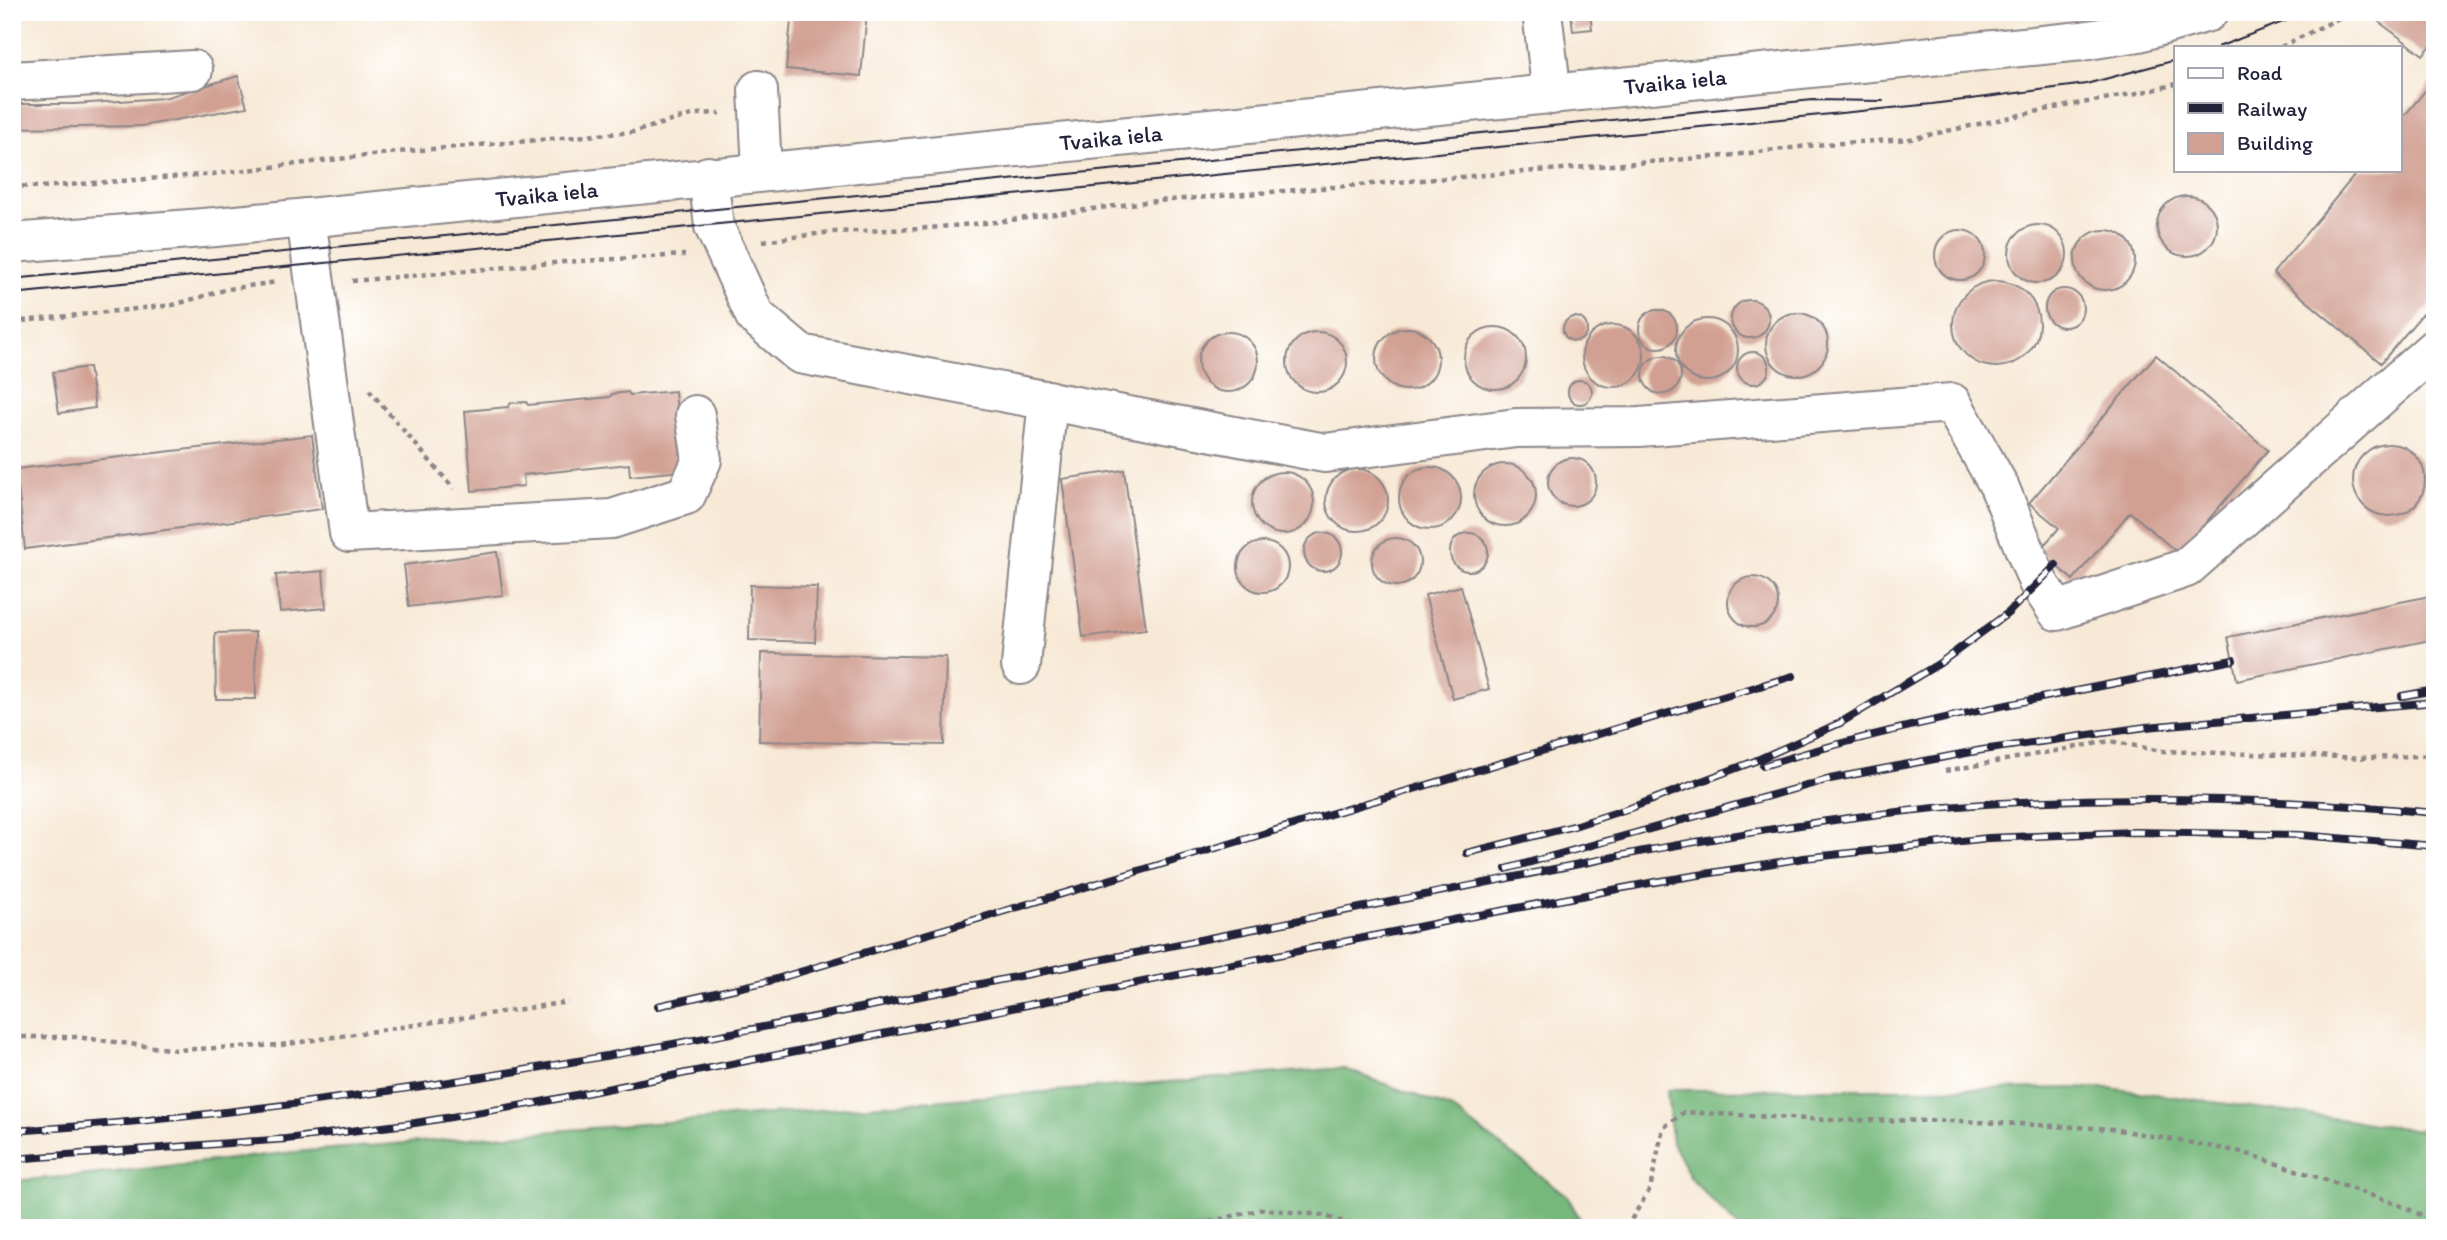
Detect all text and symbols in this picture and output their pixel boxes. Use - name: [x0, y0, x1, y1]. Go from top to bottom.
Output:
- legend: [2174, 46, 2402, 172]
- text: Road: [2237, 60, 2283, 85]
- street label: Tvaika iela: [1622, 62, 1728, 101]
- text: Railway: [2237, 96, 2307, 121]
- street label: Tvaika iela: [1058, 119, 1164, 157]
- text: Building: [2237, 130, 2313, 155]
- street label: Tvaika iela: [494, 175, 600, 213]

